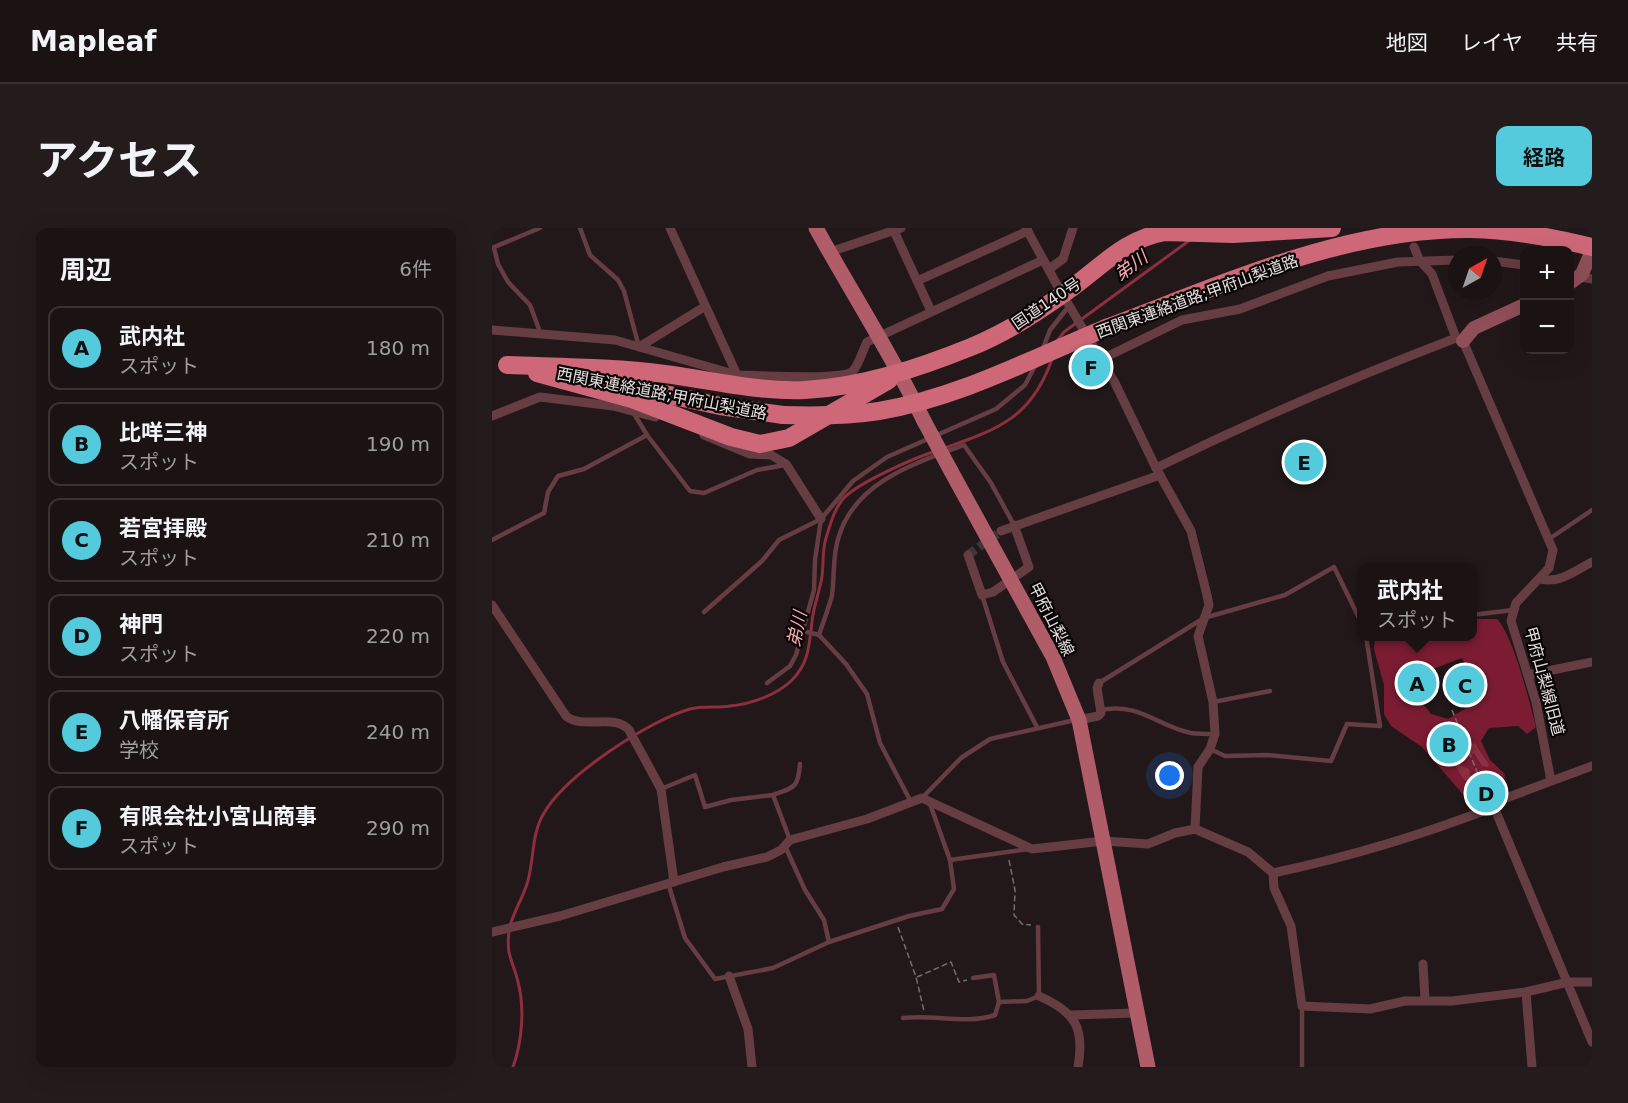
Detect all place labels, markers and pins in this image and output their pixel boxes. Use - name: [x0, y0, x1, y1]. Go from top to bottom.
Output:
- pin: F: [1072, 344, 1110, 390]
- pin: E: [1284, 440, 1324, 484]
- pin: A: [1398, 660, 1436, 706]
- pin: C: [1446, 662, 1484, 708]
- pin: B: [1430, 722, 1468, 766]
- pin: D: [1466, 770, 1506, 816]

